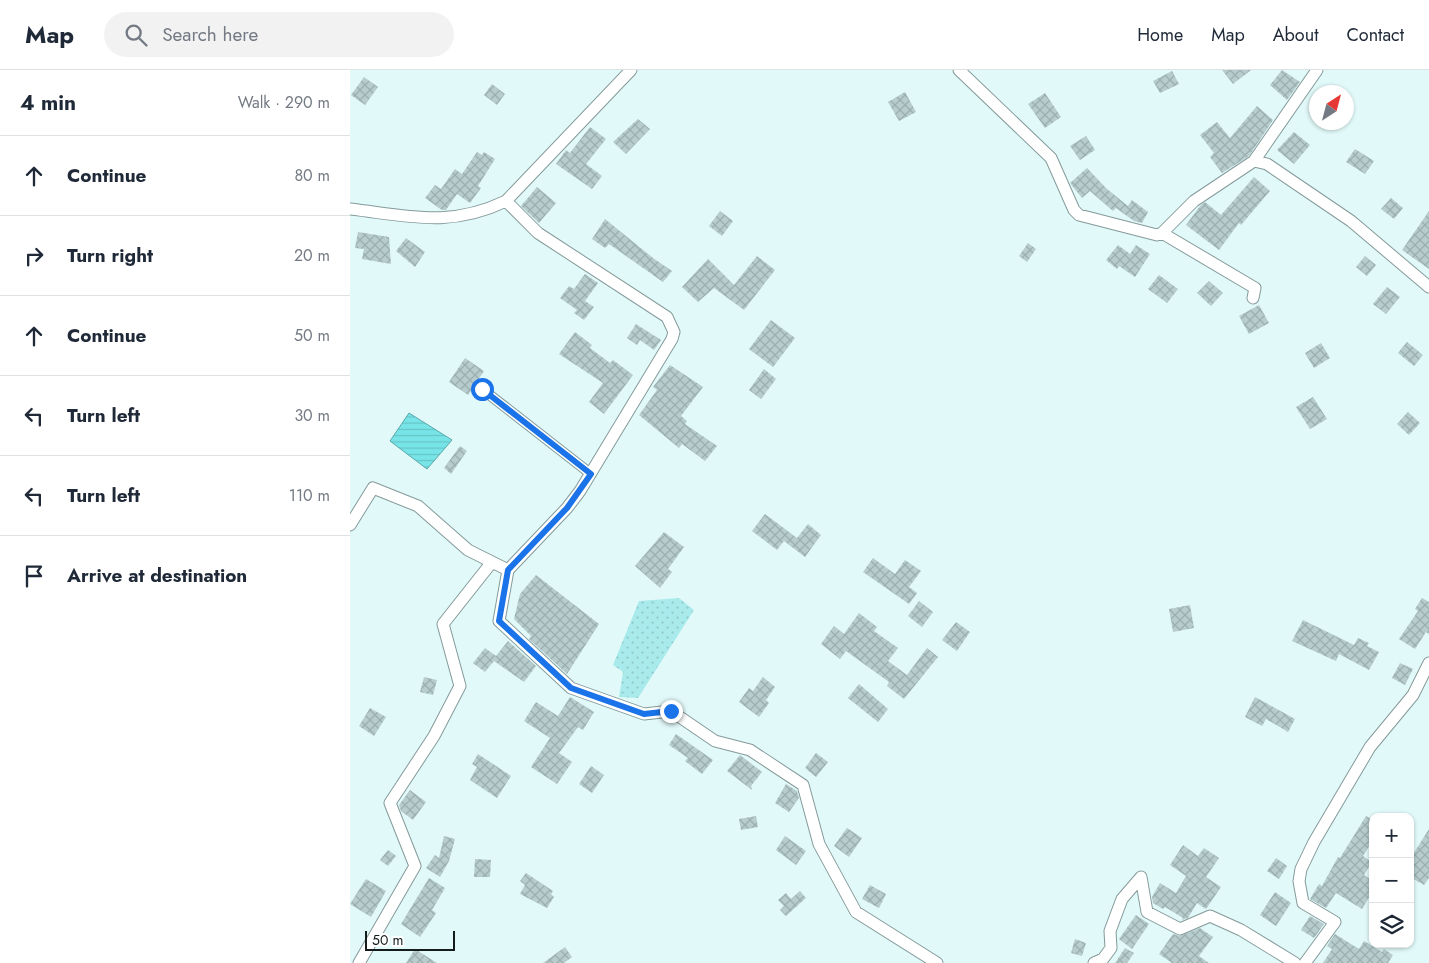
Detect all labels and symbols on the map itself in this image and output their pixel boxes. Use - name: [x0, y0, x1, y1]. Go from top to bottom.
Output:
- north arrow: [1309, 85, 1354, 130]
- route start: [471, 378, 494, 401]
- route end: [660, 700, 683, 723]
- scale bar: [365, 928, 455, 951]

